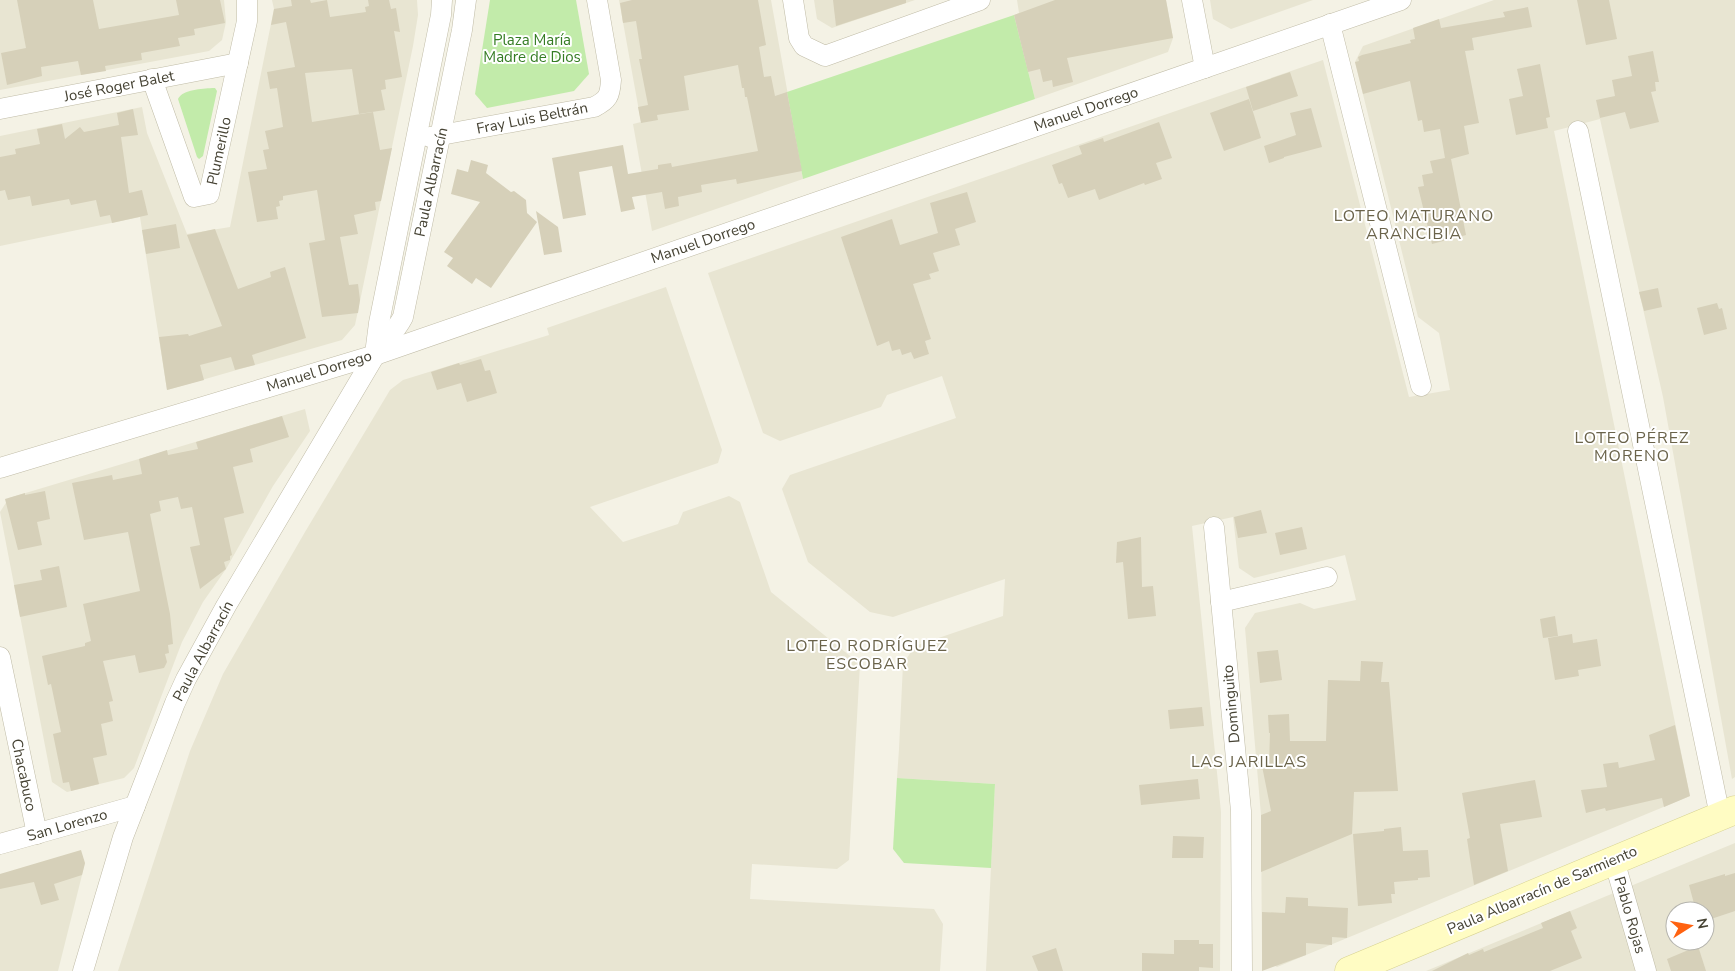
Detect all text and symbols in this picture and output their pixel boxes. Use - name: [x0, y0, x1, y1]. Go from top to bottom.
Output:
- park label: Plaza María Madre de Dios: [483, 30, 581, 67]
- street label: José Roger Balet: [61, 65, 177, 107]
- street label: Manuel Dorrego: [1031, 82, 1141, 136]
- street label: Fray Luis Beltrán: [475, 97, 589, 139]
- street label: Plumerillo: [202, 115, 236, 187]
- street label: Paula Albarracín: [410, 125, 452, 239]
- district label: LOTEO MATURANO ARANCIBIA: [1334, 205, 1494, 245]
- street label: Manuel Dorrego: [648, 214, 758, 268]
- street label: Manuel Dorrego: [264, 345, 374, 397]
- district label: LOTEO PÉREZ MORENO: [1575, 427, 1689, 467]
- street label: Paula Albarracín: [168, 597, 238, 705]
- district label: LOTEO RODRÍGUEZ ESCOBAR: [786, 635, 948, 675]
- street label: Dominguito: [1218, 664, 1244, 744]
- street label: Chacabuco: [7, 737, 41, 813]
- district label: LAS JARILLAS: [1191, 751, 1307, 773]
- street label: San Lorenzo: [24, 804, 110, 846]
- street label: Paula Albarracín de Sarmiento: [1444, 841, 1640, 939]
- street label: Pablo Rojas: [1609, 874, 1651, 956]
- north arrow: [1665, 901, 1715, 951]
- text: N: [1692, 917, 1713, 931]

